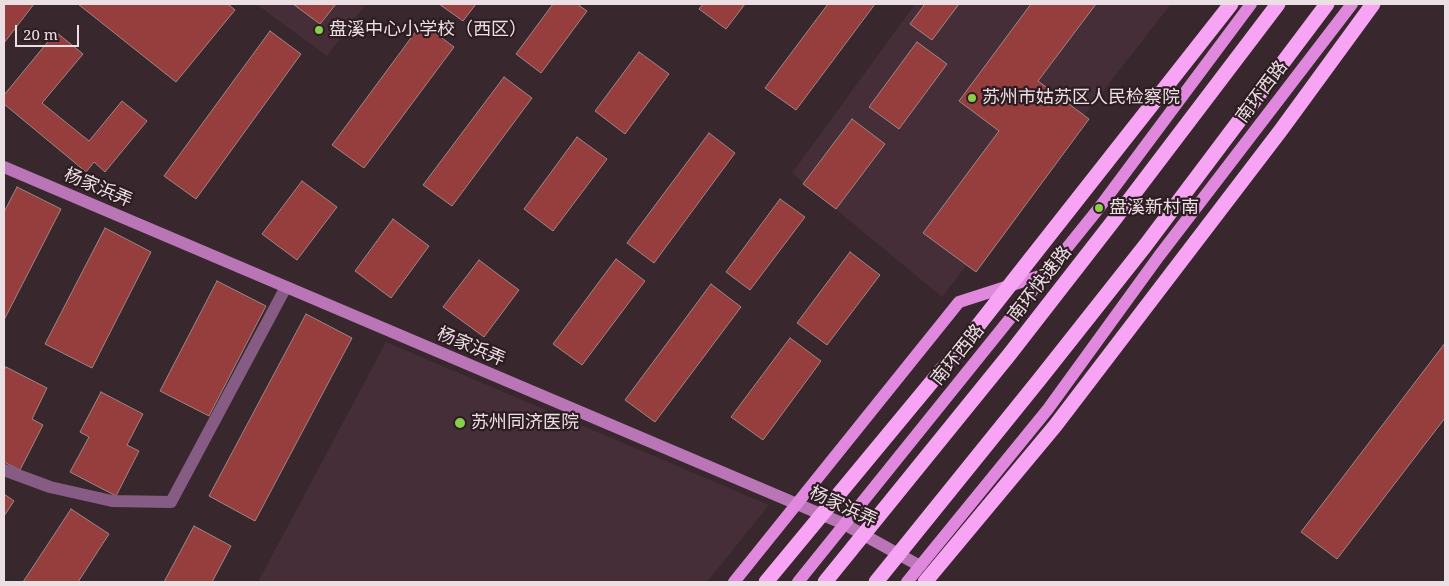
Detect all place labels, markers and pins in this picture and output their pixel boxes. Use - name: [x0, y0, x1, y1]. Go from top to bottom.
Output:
- place label: 盘溪中心小学校（西区）: [329, 19, 527, 41]
- marker: 盘溪中心小学校（西区）: [313, 24, 325, 36]
- place label: 苏州市姑苏区人民检察院: [982, 87, 1180, 109]
- marker: 苏州市姑苏区人民检察院: [966, 92, 978, 104]
- place label: 盘溪新村南: [1109, 197, 1199, 219]
- marker: 盘溪新村南: [1093, 202, 1105, 214]
- place label: 苏州同济医院: [471, 412, 579, 434]
- marker: 苏州同济医院: [453, 416, 467, 430]

